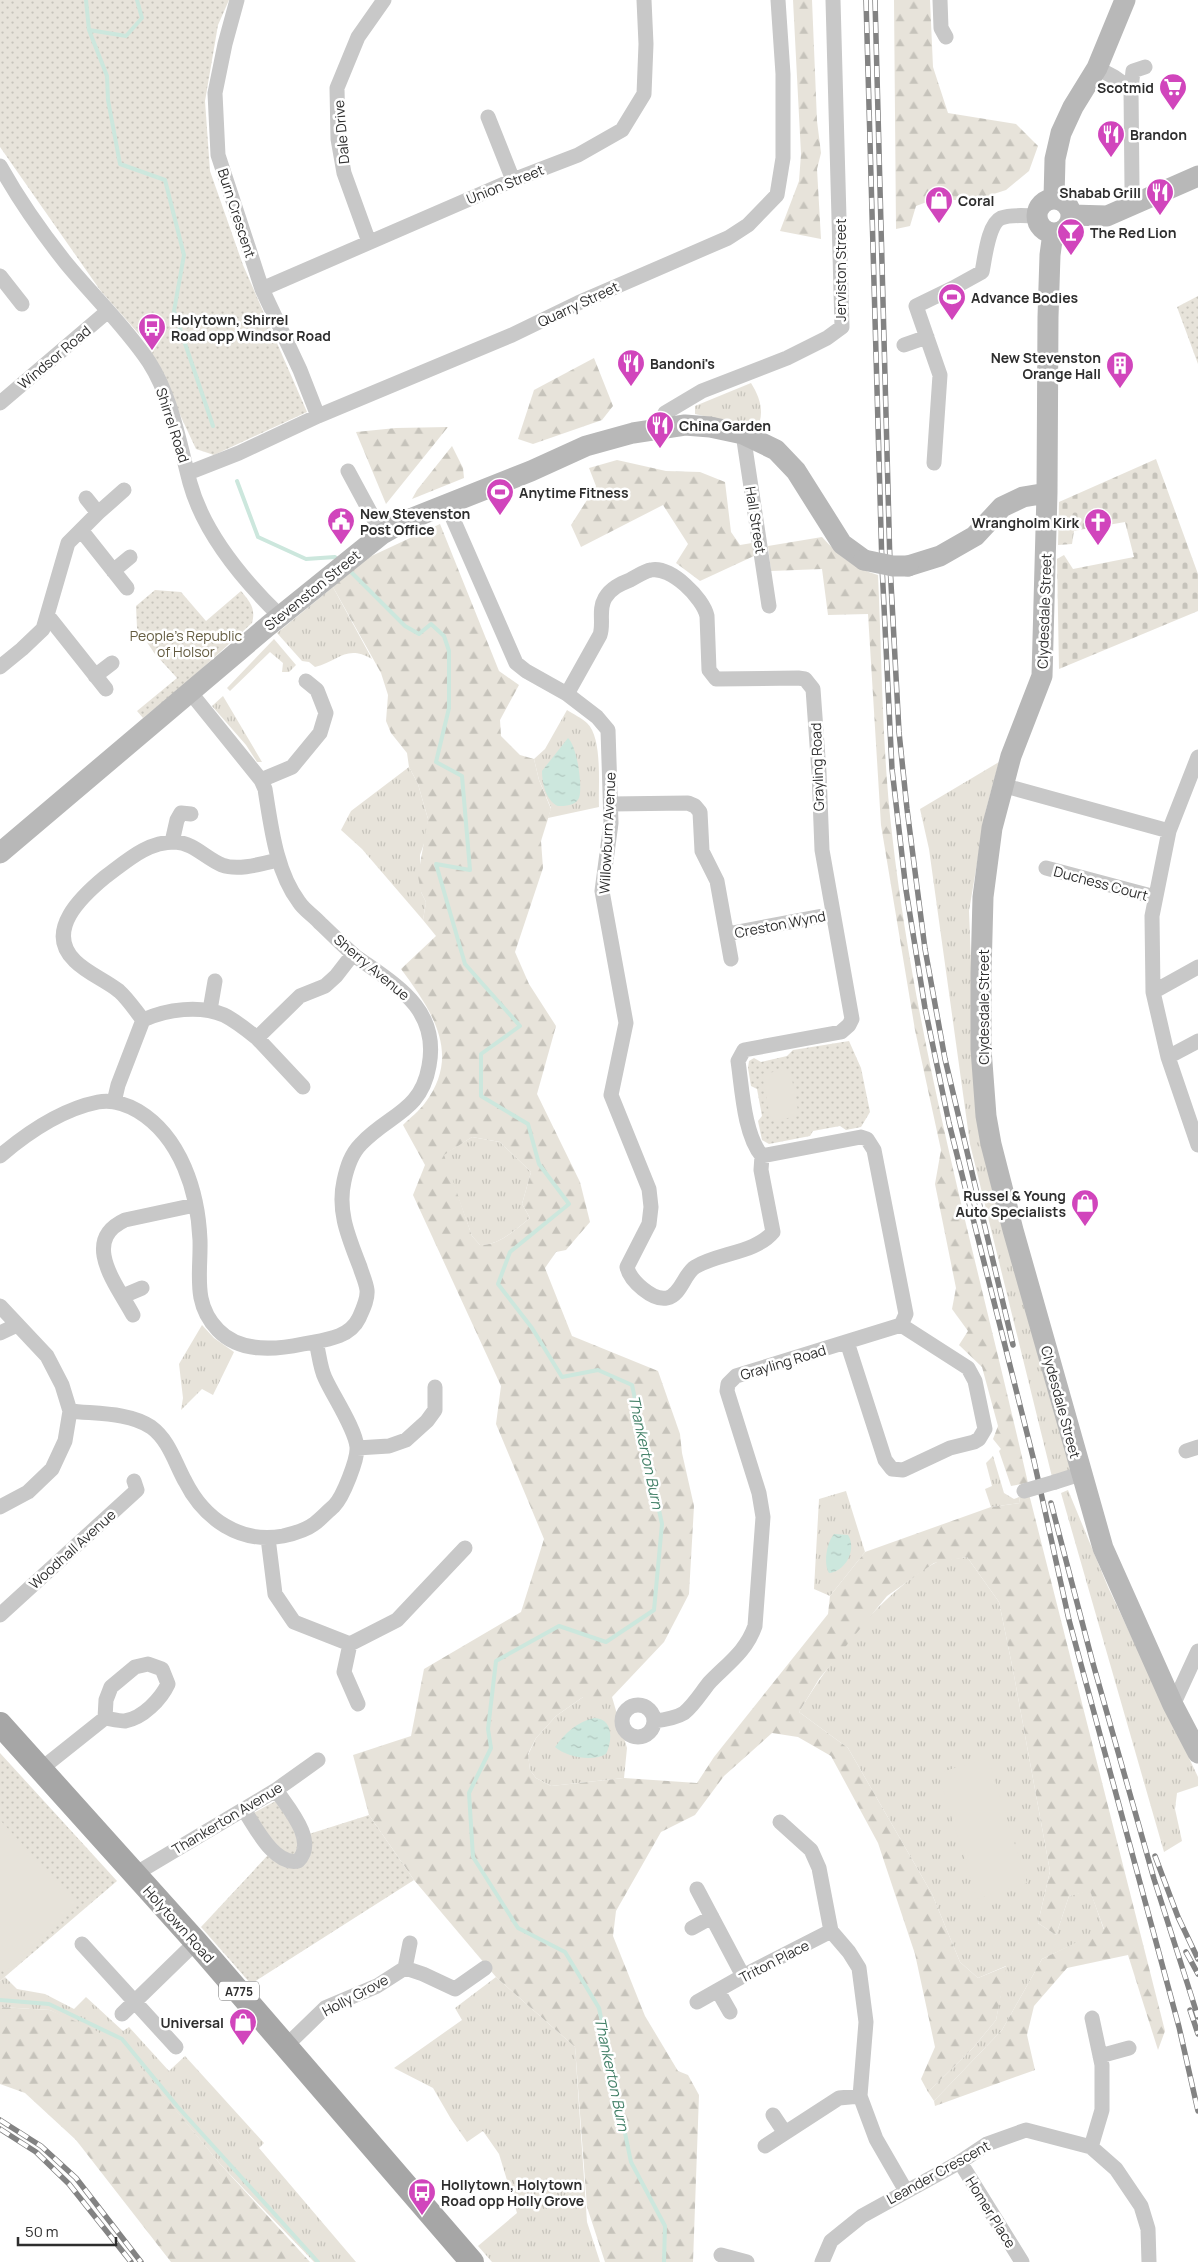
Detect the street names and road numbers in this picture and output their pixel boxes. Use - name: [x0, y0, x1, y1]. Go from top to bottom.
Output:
- street label: Dale Drive: [329, 99, 353, 165]
- street label: Union Street: [463, 160, 547, 208]
- street label: Burn Crescent: [214, 166, 261, 261]
- street label: Jerviston Street: [831, 218, 850, 322]
- street label: Quarry Street: [534, 277, 622, 331]
- street label: Windsor Road: [14, 321, 94, 393]
- street label: Shirrel Road: [152, 385, 194, 465]
- street label: Hall Street: [741, 485, 771, 555]
- street label: Stevenston Street: [260, 545, 364, 635]
- street label: Clydesdale Street: [1032, 552, 1056, 669]
- street label: Grayling Road: [806, 722, 828, 812]
- street label: Willowburn Avenue: [594, 772, 620, 894]
- street label: Duchess Court: [1052, 861, 1151, 905]
- street label: Creston Wynd: [733, 906, 827, 942]
- street label: Sherry Avenue: [330, 930, 414, 1004]
- street label: Clydesdale Street: [974, 949, 993, 1065]
- street label: Grayling Road: [738, 1340, 828, 1384]
- street label: Clydesdale Street: [1037, 1344, 1085, 1461]
- street label: Woodhall Avenue: [25, 1505, 119, 1593]
- street label: Thankerton Avenue: [168, 1778, 286, 1858]
- street label: Holytown Road: [139, 1881, 219, 1967]
- street label: Triton Place: [736, 1935, 812, 1987]
- street label: Holly Grove: [319, 1970, 391, 2020]
- road number: A775: [219, 1982, 259, 2000]
- street label: Leander Crescent: [883, 2136, 993, 2208]
- street label: Homer Place: [961, 2173, 1021, 2251]

